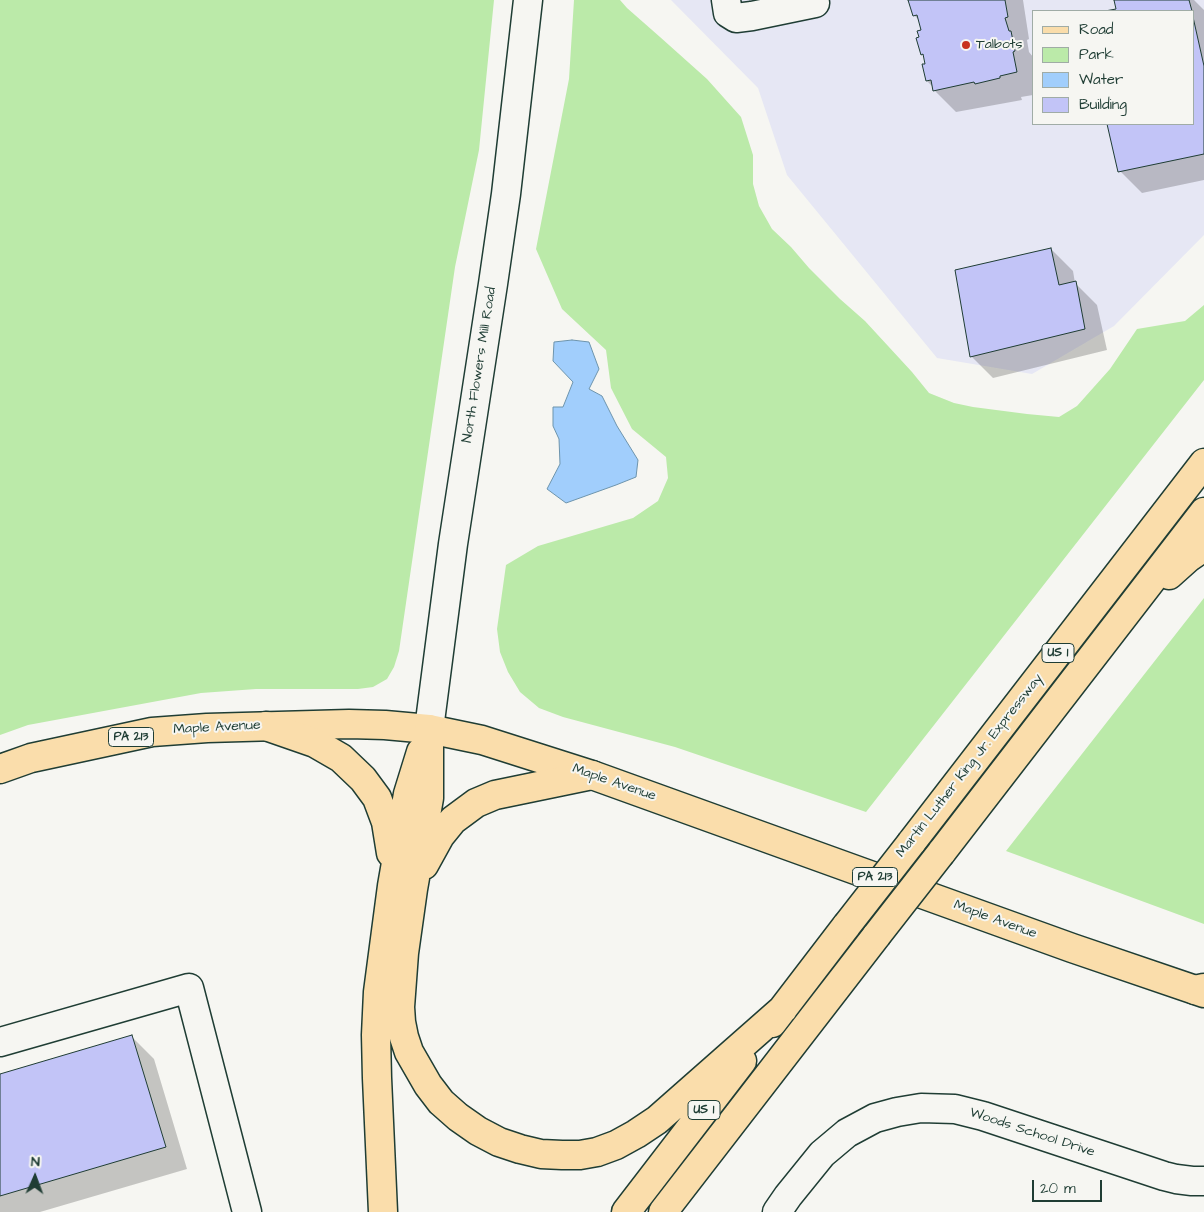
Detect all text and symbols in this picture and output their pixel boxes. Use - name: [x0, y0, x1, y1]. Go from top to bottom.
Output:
- legend: [1032, 10, 1194, 125]
- text: Road: [1079, 19, 1113, 40]
- place label: Talbots: [976, 37, 1022, 53]
- marker: Talbots: [960, 39, 972, 51]
- text: Park: [1079, 44, 1114, 65]
- text: Water: [1079, 69, 1123, 90]
- text: Building: [1079, 94, 1127, 115]
- street label: North Flowers Mill Road: [459, 286, 501, 444]
- road number: US 1: [1042, 644, 1074, 662]
- street label: Martin Luther King Jr. Expressway: [893, 671, 1047, 861]
- street label: Maple Avenue: [173, 717, 261, 739]
- road number: PA 213: [108, 728, 154, 746]
- street label: Maple Avenue: [570, 761, 658, 805]
- road number: PA 213: [852, 868, 898, 886]
- street label: Maple Avenue: [951, 897, 1039, 943]
- road number: US 1: [688, 1100, 720, 1120]
- street label: Woods School Drive: [967, 1105, 1097, 1161]
- north arrow: [10, 1152, 60, 1202]
- text: N: [31, 1152, 40, 1172]
- scale bar: [1034, 1170, 1104, 1202]
- text: 20 m: [1040, 1178, 1076, 1199]

